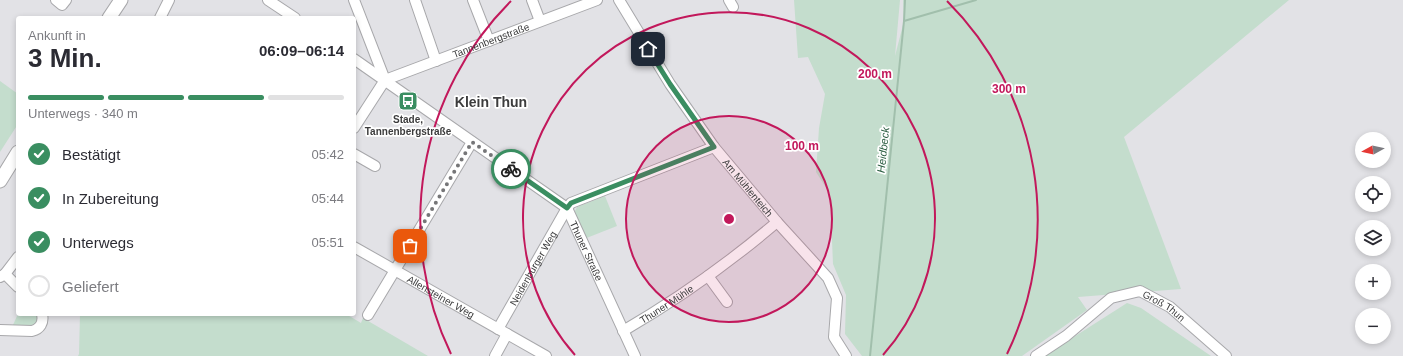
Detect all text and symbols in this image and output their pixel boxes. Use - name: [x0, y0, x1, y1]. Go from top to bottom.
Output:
- street label: Tannenbergstraße: [451, 20, 531, 60]
- text: Ankunft in: [28, 28, 86, 43]
- pin: [631, 32, 665, 66]
- icon: home: [637, 38, 659, 60]
- text: 06:09–06:14: [259, 42, 344, 59]
- text: 3 Min.: [28, 43, 102, 73]
- text: 200 m: [858, 67, 892, 81]
- text: 300 m: [992, 82, 1026, 96]
- bus stop icon: Stade, Tannenbergstraße: [397, 90, 419, 112]
- district label: Klein Thun: [455, 94, 527, 110]
- text: Unterwegs · 340 m: [28, 106, 138, 121]
- place label: Stade, Tannenbergstraße: [365, 114, 452, 137]
- water label: Heidbeck: [875, 126, 891, 173]
- north arrow: [1355, 132, 1391, 168]
- map controls: [1355, 132, 1391, 344]
- text: 100 m: [785, 139, 819, 153]
- icon: check: [28, 143, 50, 165]
- text: Bestätigt: [62, 146, 120, 163]
- text: 05:42: [311, 147, 344, 162]
- courier: [491, 149, 531, 189]
- street label: Am Mühlenteich: [721, 156, 775, 219]
- icon: bike: [500, 158, 522, 180]
- button: locate: [1355, 176, 1391, 212]
- icon: check: [28, 187, 50, 209]
- text: In Zubereitung: [62, 190, 159, 207]
- text: 05:44: [311, 191, 344, 206]
- centre of rings: [722, 212, 736, 226]
- street label: Thuner Straße: [568, 219, 605, 283]
- button: layers: [1355, 220, 1391, 256]
- pin: [393, 229, 427, 263]
- street label: Neidenburger Weg: [507, 229, 558, 307]
- icon: check: [28, 231, 50, 253]
- text: Unterwegs: [62, 234, 134, 251]
- text: 05:51: [311, 235, 344, 250]
- icon: bag: [399, 235, 421, 257]
- button: +: [1355, 264, 1391, 300]
- street label: Allensteiner Weg: [405, 273, 477, 320]
- text: Geliefert: [62, 278, 119, 295]
- street label: Thuner Mühle: [637, 282, 696, 325]
- street label: Groß Thun: [1141, 288, 1187, 323]
- button: −: [1355, 308, 1391, 344]

